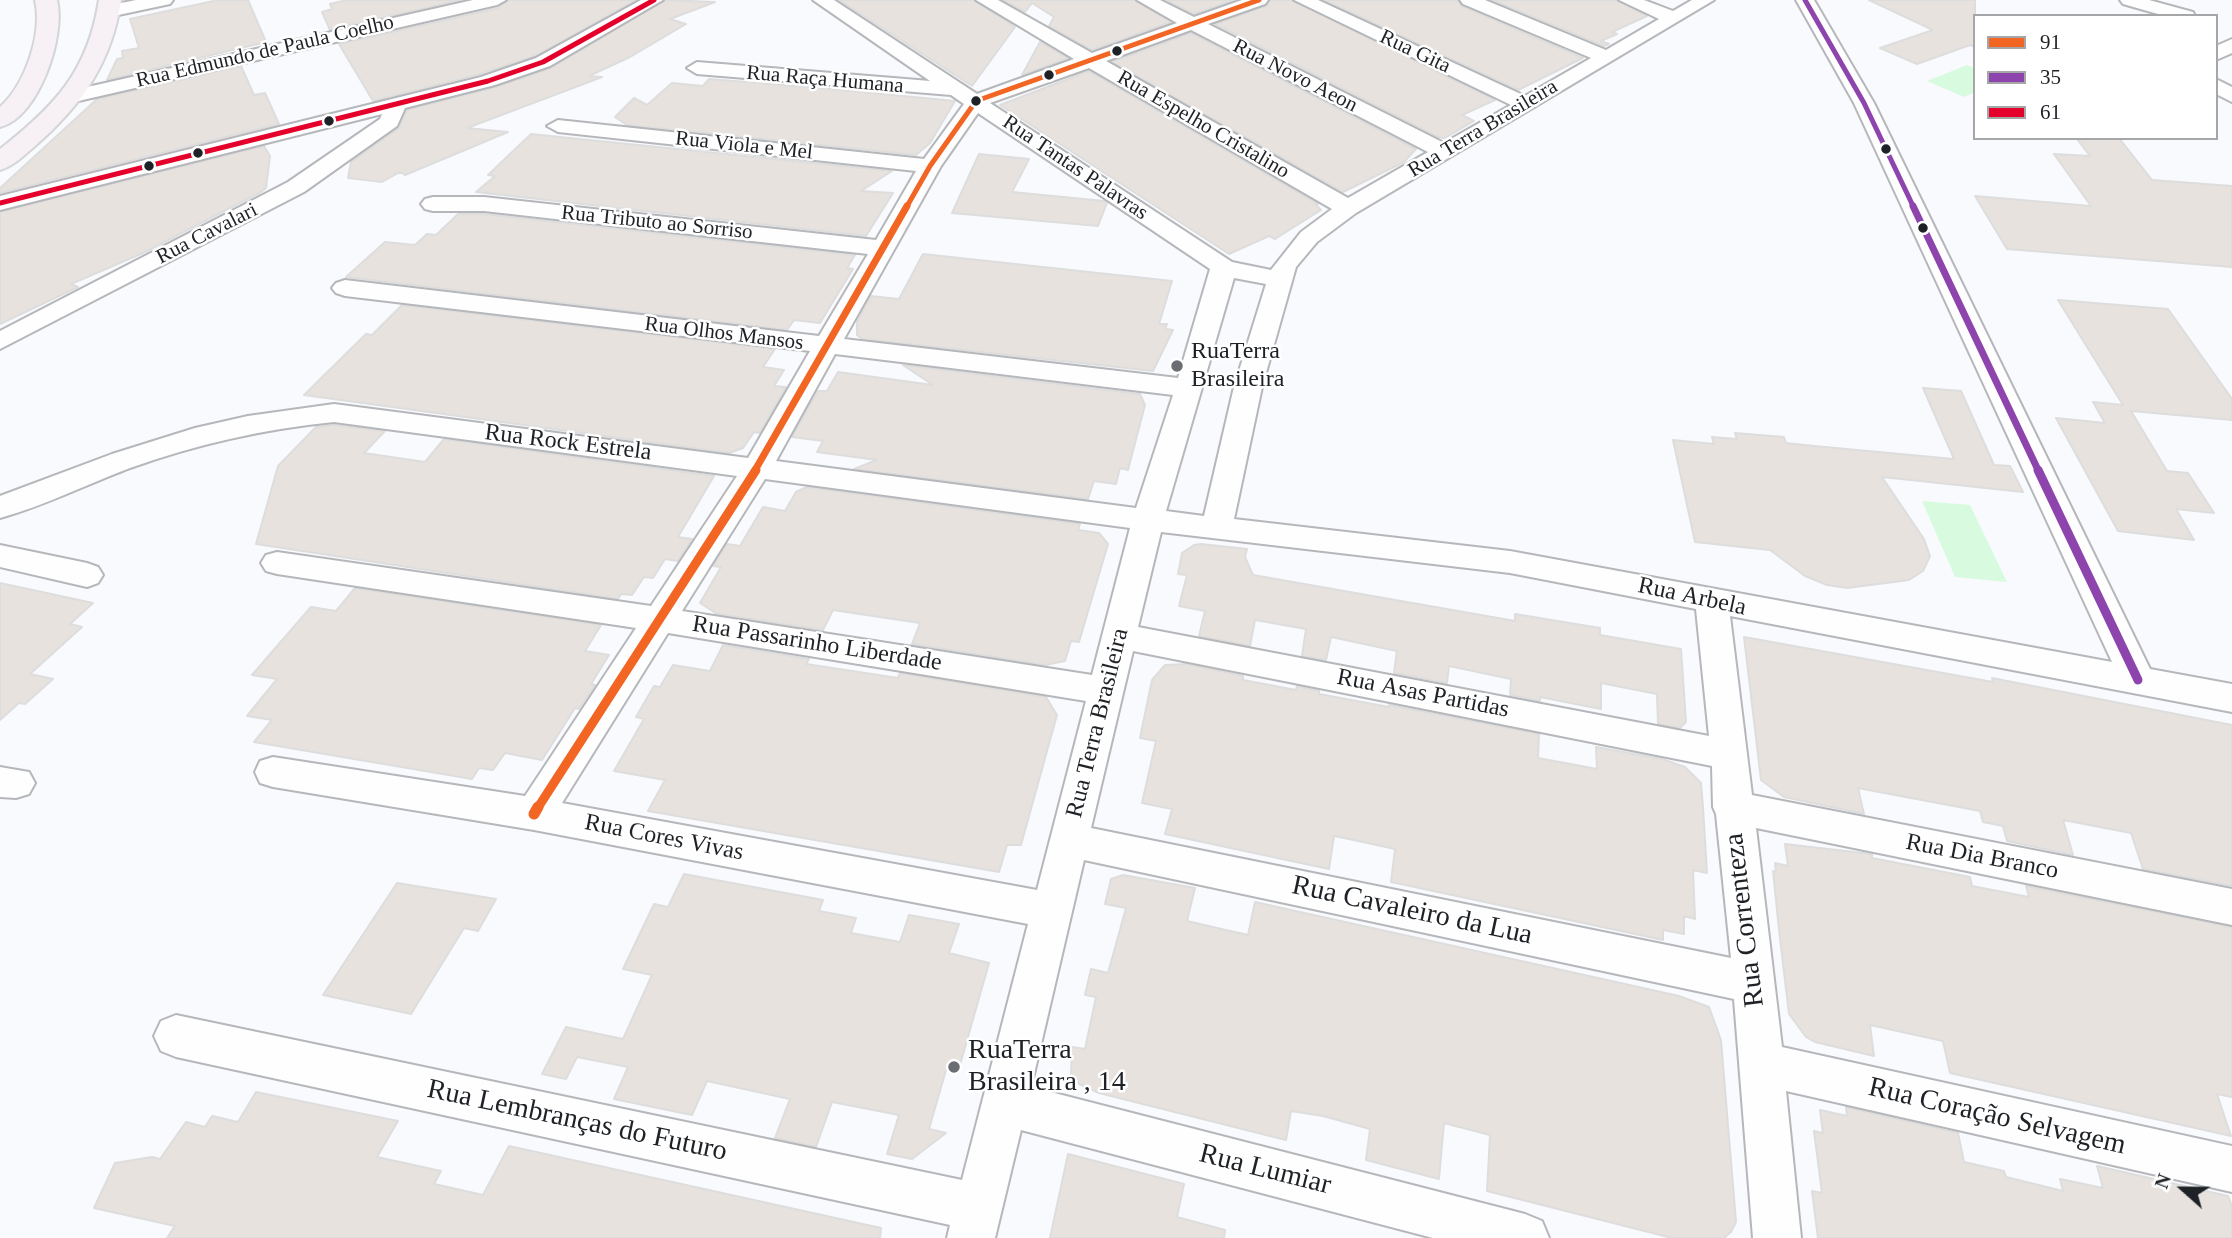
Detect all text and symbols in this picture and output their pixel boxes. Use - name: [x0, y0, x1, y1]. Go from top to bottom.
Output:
- street label: Rua Edmundo de Paula Coelho: [134, 10, 396, 94]
- legend: [1973, 14, 2218, 140]
- street label: Rua Gita: [1376, 25, 1454, 79]
- text: 91: [2040, 30, 2061, 54]
- street label: Rua Novo Aeon: [1228, 34, 1362, 118]
- unlabelled marker: [1110, 44, 1124, 58]
- street label: Rua Raça Humana: [745, 61, 905, 99]
- street label: Rua Espelho Cristalino: [1112, 65, 1294, 185]
- text: 35: [2040, 65, 2061, 89]
- unlabelled marker: [1042, 68, 1056, 82]
- street label: Rua Terra Brasileira: [1404, 74, 1562, 184]
- unlabelled marker: [969, 94, 983, 108]
- text: 61: [2040, 100, 2061, 124]
- street label: Rua Tantas Palavras: [997, 110, 1153, 226]
- unlabelled marker: [322, 114, 336, 128]
- street label: Rua Viola e Mel: [674, 126, 814, 166]
- unlabelled marker: [1879, 142, 1893, 156]
- unlabelled marker: [191, 146, 205, 160]
- unlabelled marker: [142, 159, 156, 173]
- street label: Rua Cavalari: [152, 198, 262, 270]
- street label: Rua Tributo ao Sorriso: [560, 200, 754, 246]
- unlabelled marker: [1916, 221, 1930, 235]
- street label: Rua Olhos Mansos: [643, 312, 805, 356]
- place label: RuaTerra Brasileira: [1191, 338, 1284, 394]
- marker: RuaTerra Brasileira: [1169, 358, 1185, 374]
- street label: Rua Rock Estrela: [483, 418, 653, 468]
- street label: Rua Arbela: [1635, 571, 1749, 623]
- street label: Rua Passarinho Liberdade: [690, 610, 944, 678]
- street label: Rua Terra Brasileira: [1061, 625, 1135, 821]
- street label: Rua Asas Partidas: [1335, 663, 1511, 725]
- street label: Rua Cores Vivas: [582, 808, 746, 868]
- street label: Rua Dia Branco: [1903, 828, 2061, 886]
- street label: Rua Correnteza: [1718, 831, 1772, 1009]
- street label: Rua Cavaleiro da Lua: [1289, 869, 1535, 953]
- place label: RuaTerra Brasileira , 14: [968, 1034, 1126, 1100]
- marker: RuaTerra Brasileira , 14: [946, 1059, 962, 1075]
- street label: Rua Coração Selvagem: [1865, 1071, 2129, 1163]
- street label: Rua Lembranças do Futuro: [424, 1073, 730, 1169]
- street label: Rua Lumiar: [1196, 1137, 1334, 1203]
- north arrow: [2148, 1154, 2218, 1224]
- text: N: [2151, 1171, 2175, 1191]

